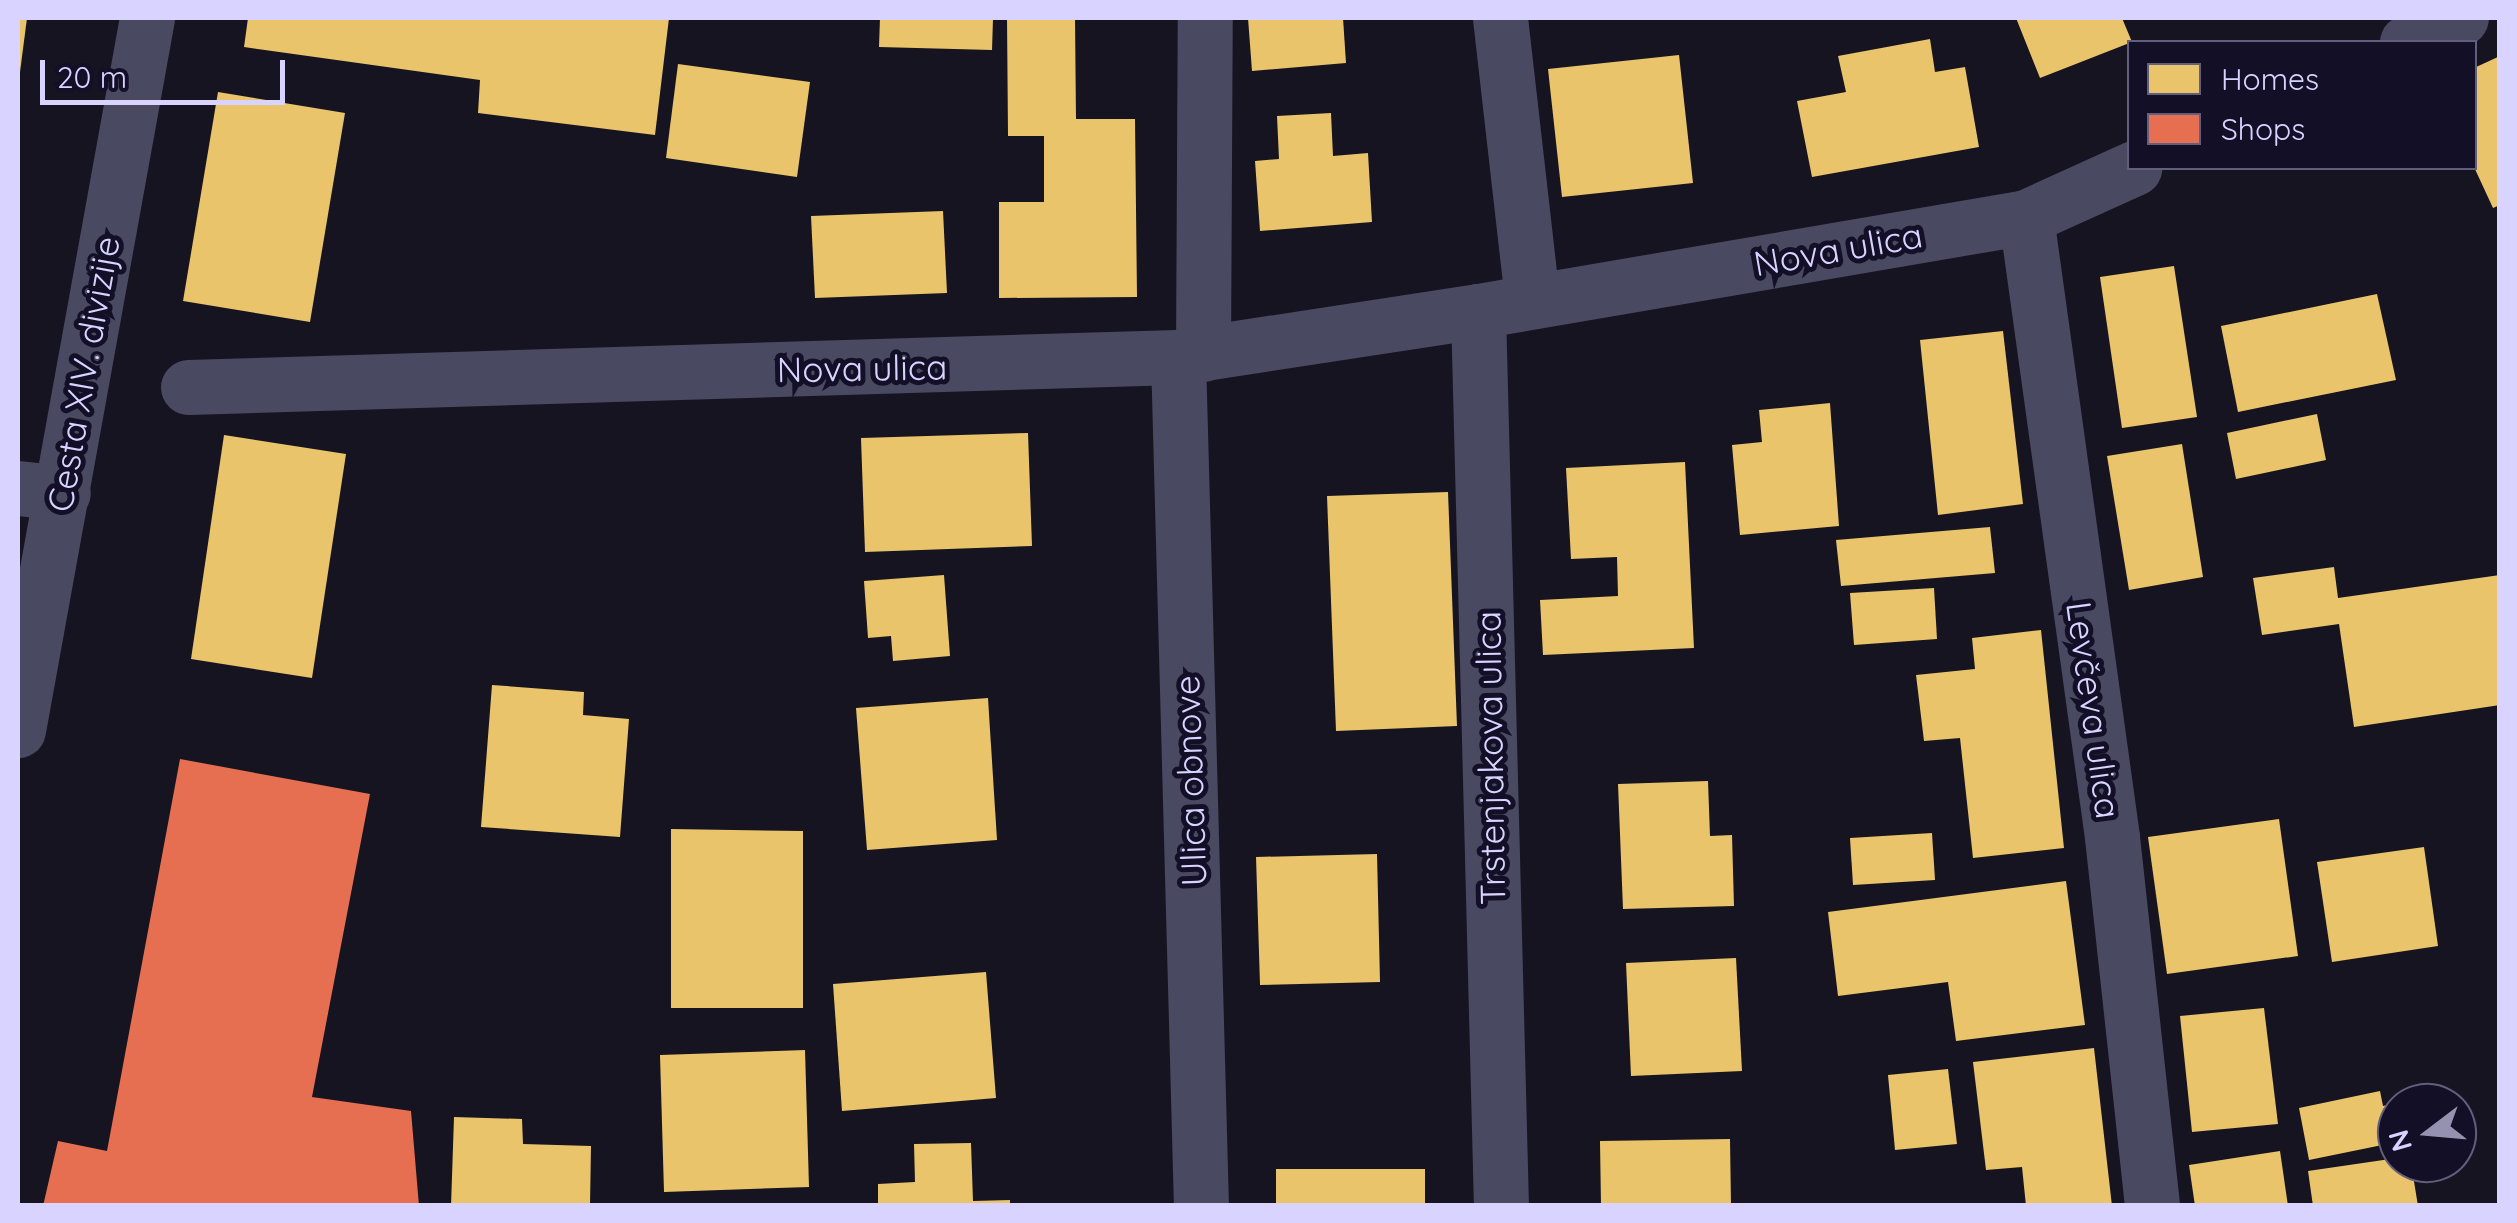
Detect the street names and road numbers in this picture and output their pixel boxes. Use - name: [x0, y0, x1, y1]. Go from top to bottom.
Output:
- street label: Nova ulica: [1750, 214, 1926, 284]
- street label: Cesta XIV. divizije: [38, 233, 128, 515]
- street label: Nova ulica: [776, 346, 948, 390]
- street label: Levčeva ulica: [2058, 599, 2130, 821]
- street label: Trstenjakova ulica: [1466, 611, 1514, 905]
- street label: Ulica obnove: [1165, 675, 1215, 887]

